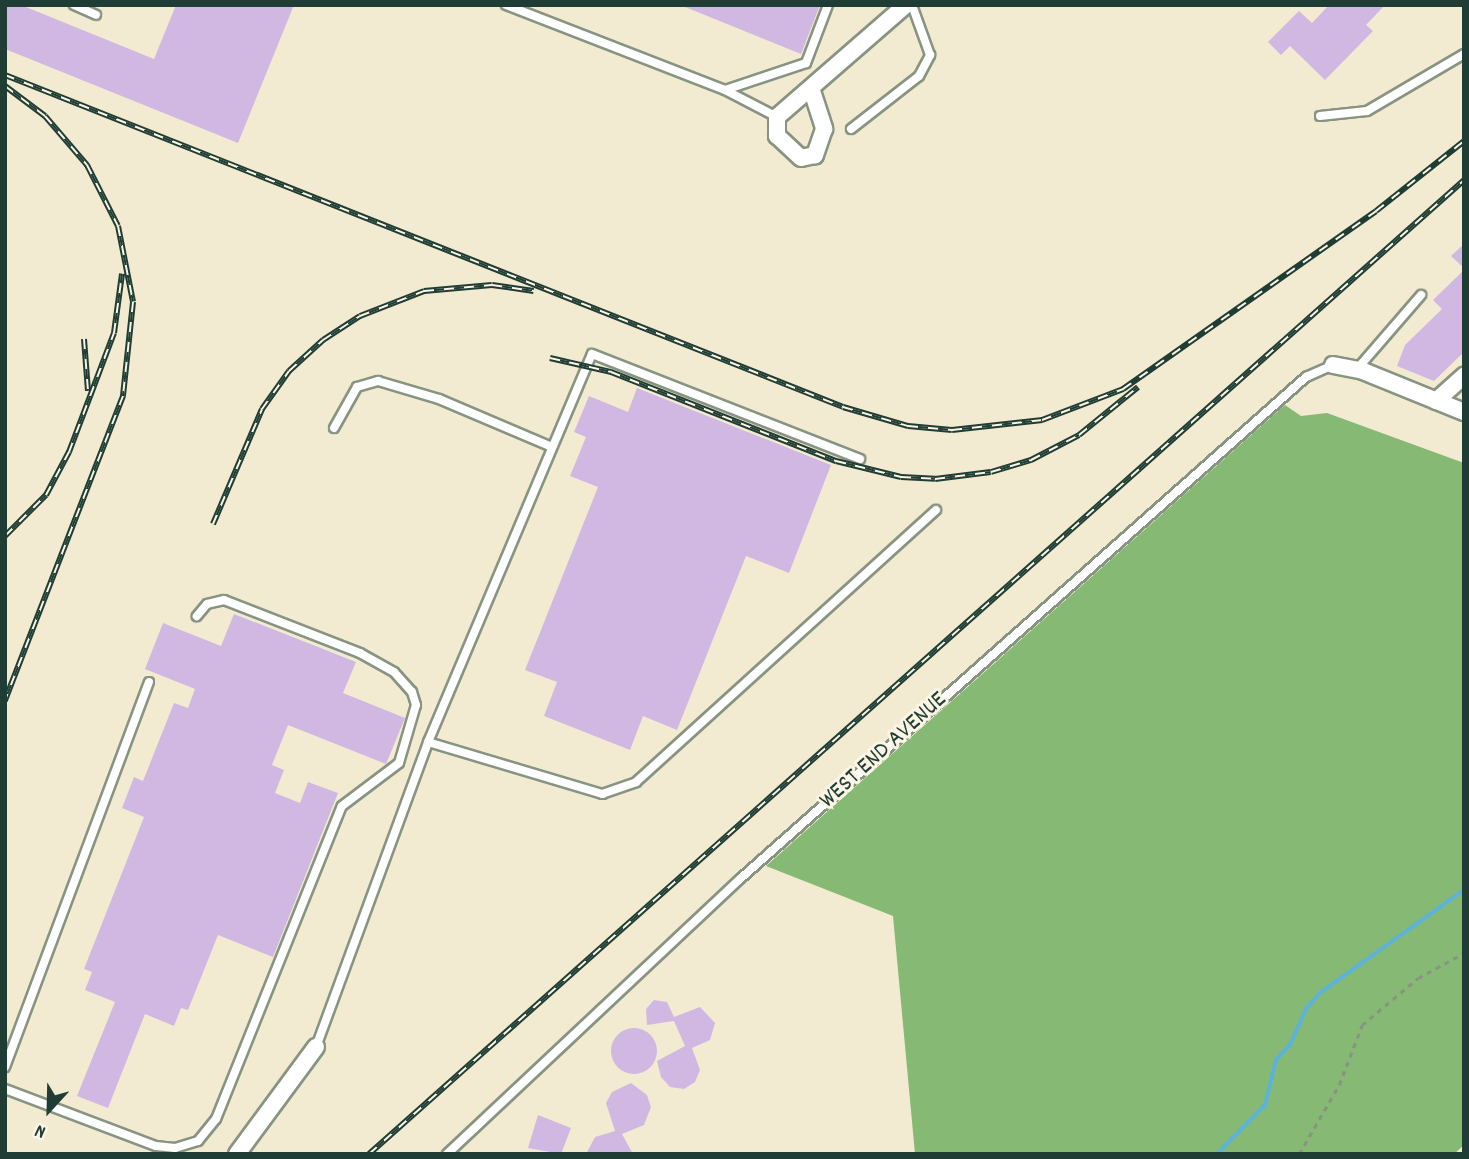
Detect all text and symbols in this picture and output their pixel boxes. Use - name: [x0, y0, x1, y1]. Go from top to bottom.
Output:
- street label: WEST END AVENUE: [815, 686, 953, 816]
- north arrow: [14, 1075, 84, 1145]
- text: N: [32, 1116, 50, 1144]

